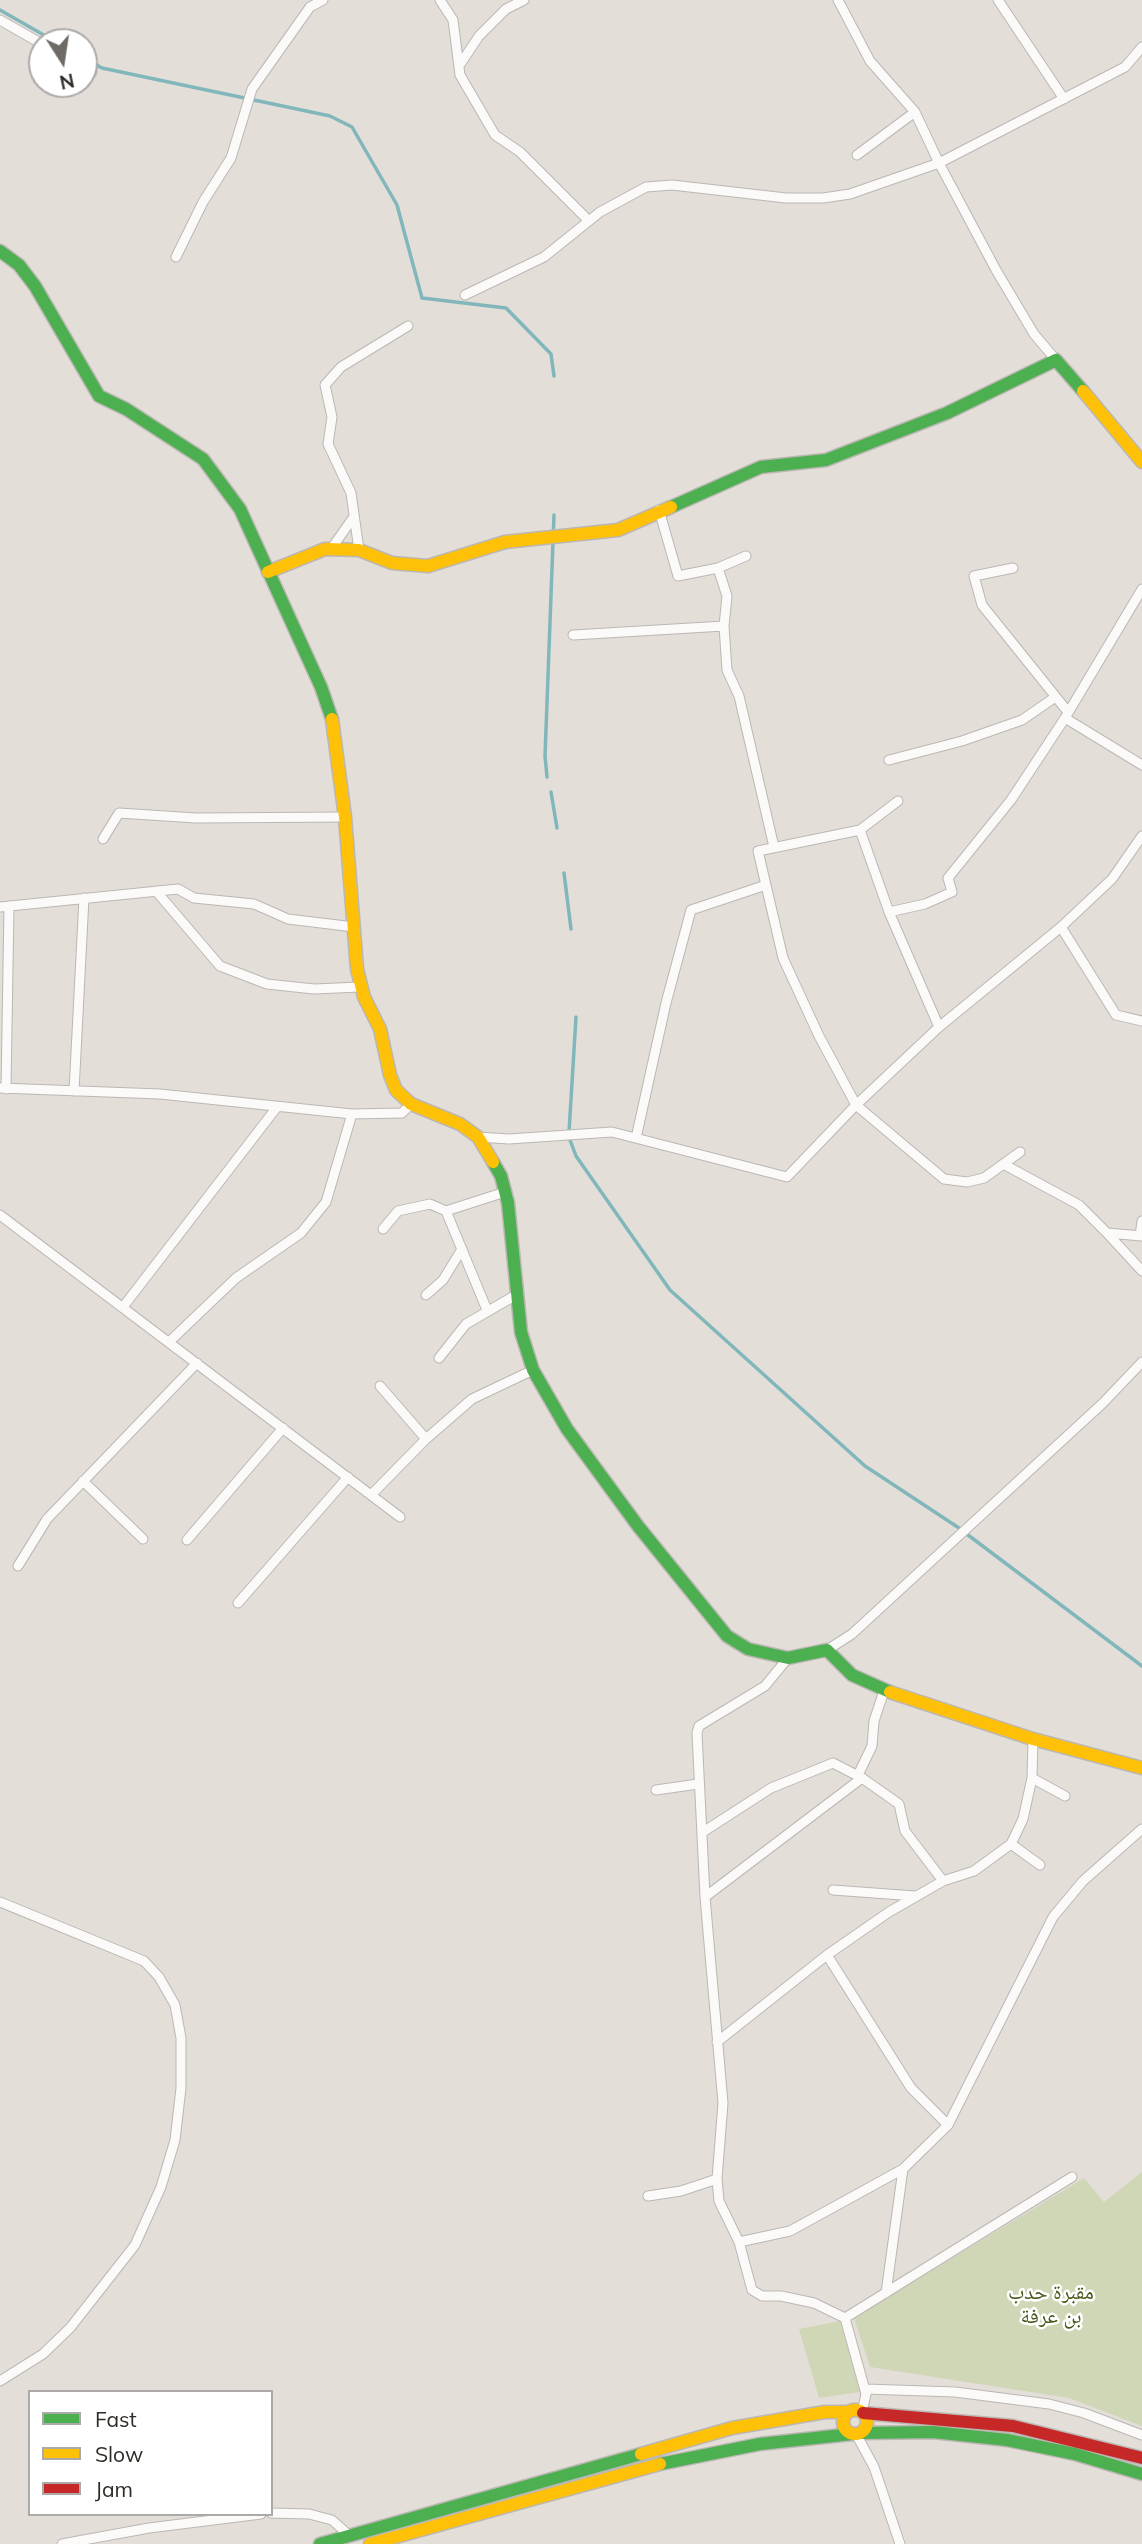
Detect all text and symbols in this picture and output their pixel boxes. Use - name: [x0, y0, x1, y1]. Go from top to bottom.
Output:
- north arrow: [28, 28, 98, 98]
- text: N: [57, 68, 76, 95]
- park label: مقبرة حدب بن عرفة: [1008, 2280, 1094, 2330]
- legend: [28, 2390, 273, 2516]
- text: Fast: [95, 2406, 137, 2432]
- text: Slow: [95, 2441, 143, 2467]
- text: Jam: [95, 2476, 133, 2502]

